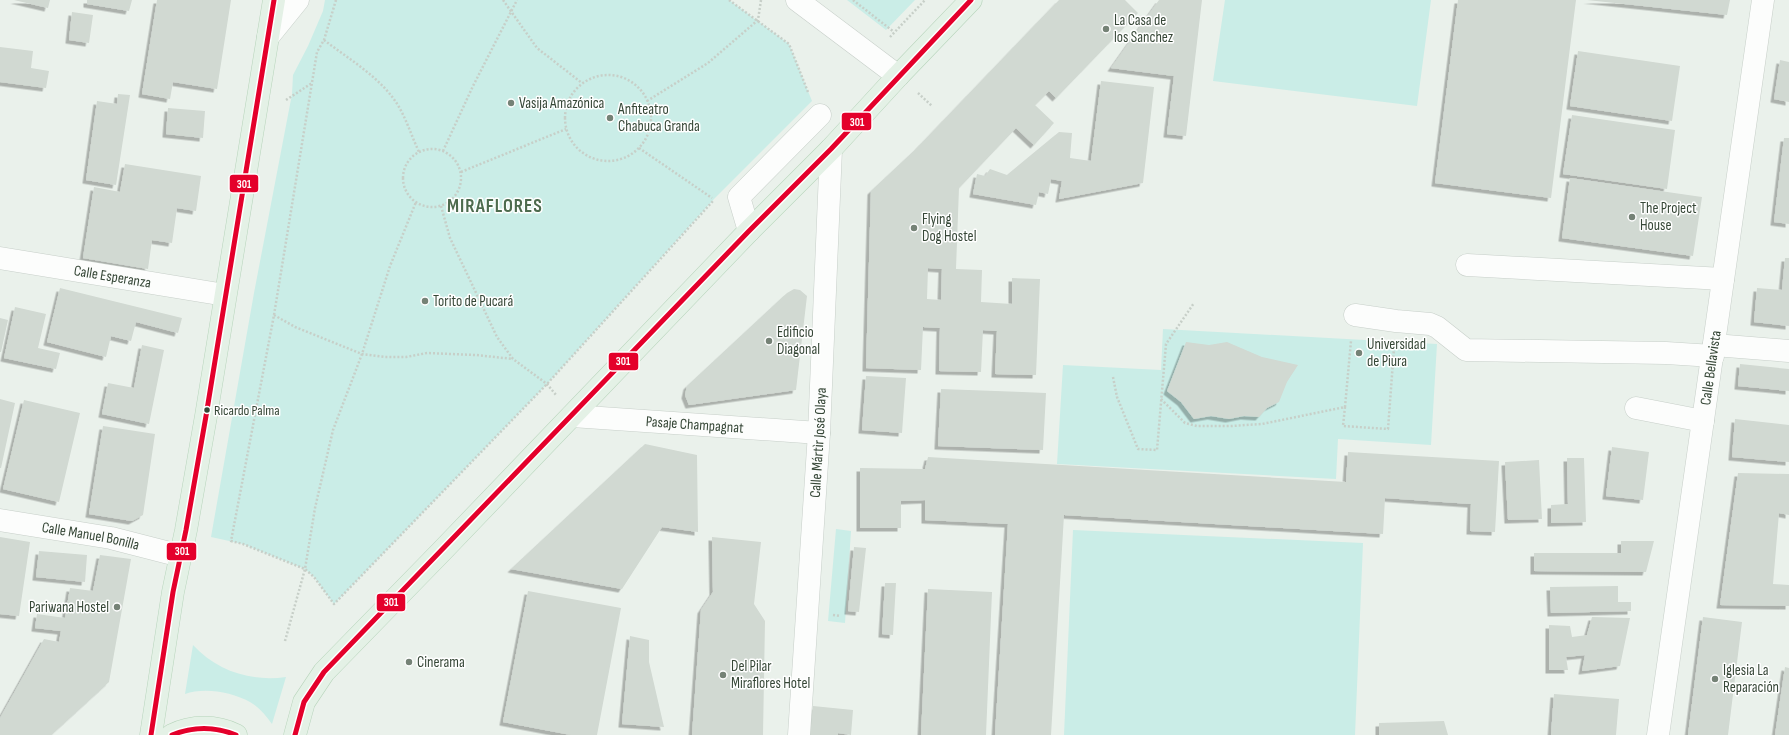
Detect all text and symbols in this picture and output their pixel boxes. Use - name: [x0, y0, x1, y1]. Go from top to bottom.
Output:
- place label: La Casa de los Sanchez: [1114, 11, 1174, 47]
- marker: La Casa de los Sanchez: [1101, 24, 1111, 34]
- place label: Vasija Amazónica: [519, 94, 605, 113]
- marker: Vasija Amazónica: [506, 98, 516, 108]
- place label: Anfiteatro Chabuca Granda: [617, 100, 700, 136]
- line badge: 301: [841, 112, 872, 131]
- marker: Anfiteatro Chabuca Granda: [605, 113, 615, 123]
- text: 301: [850, 116, 865, 129]
- line badge: 301: [229, 174, 259, 193]
- text: 301: [237, 178, 252, 191]
- district label: MIRAFLORES: [447, 195, 543, 218]
- place label: The Project House: [1640, 199, 1697, 235]
- place label: Flying Dog Hostel: [922, 210, 976, 246]
- marker: The Project House: [1627, 212, 1637, 222]
- marker: Flying Dog Hostel: [909, 223, 919, 233]
- street label: Calle Esperanza: [72, 261, 153, 293]
- place label: Torito de Pucará: [433, 292, 513, 311]
- marker: Torito de Pucará: [420, 296, 430, 306]
- place label: Edificio Diagonal: [777, 323, 820, 359]
- street label: Calle Bellavista: [1696, 329, 1726, 406]
- place label: Universidad de Piura: [1367, 335, 1426, 371]
- marker: Edificio Diagonal: [764, 336, 774, 346]
- marker: Universidad de Piura: [1354, 348, 1364, 358]
- line badge: 301: [608, 352, 639, 371]
- text: 301: [616, 355, 631, 368]
- street label: Calle Mártìr José Olaya: [806, 387, 831, 498]
- place label: Ricardo Palma: [214, 402, 280, 419]
- marker: Ricardo Palma: [202, 405, 212, 415]
- street label: Pasaje Champagnat: [645, 412, 745, 438]
- street label: Calle Manuel Bonilla: [40, 518, 142, 555]
- line badge: 301: [166, 542, 197, 561]
- text: 301: [175, 545, 190, 558]
- line badge: 301: [376, 593, 406, 612]
- text: 301: [384, 596, 399, 609]
- place label: Pariwana Hostel: [29, 598, 109, 617]
- marker: Pariwana Hostel: [112, 602, 122, 612]
- place label: Cinerama: [417, 653, 465, 672]
- marker: Cinerama: [404, 657, 414, 667]
- place label: Del Pilar Miraflores Hotel: [731, 657, 810, 693]
- place label: Iglesia La Reparación: [1723, 661, 1779, 697]
- marker: Del Pilar Miraflores Hotel: [718, 670, 728, 680]
- marker: Iglesia La Reparación: [1710, 674, 1720, 684]

